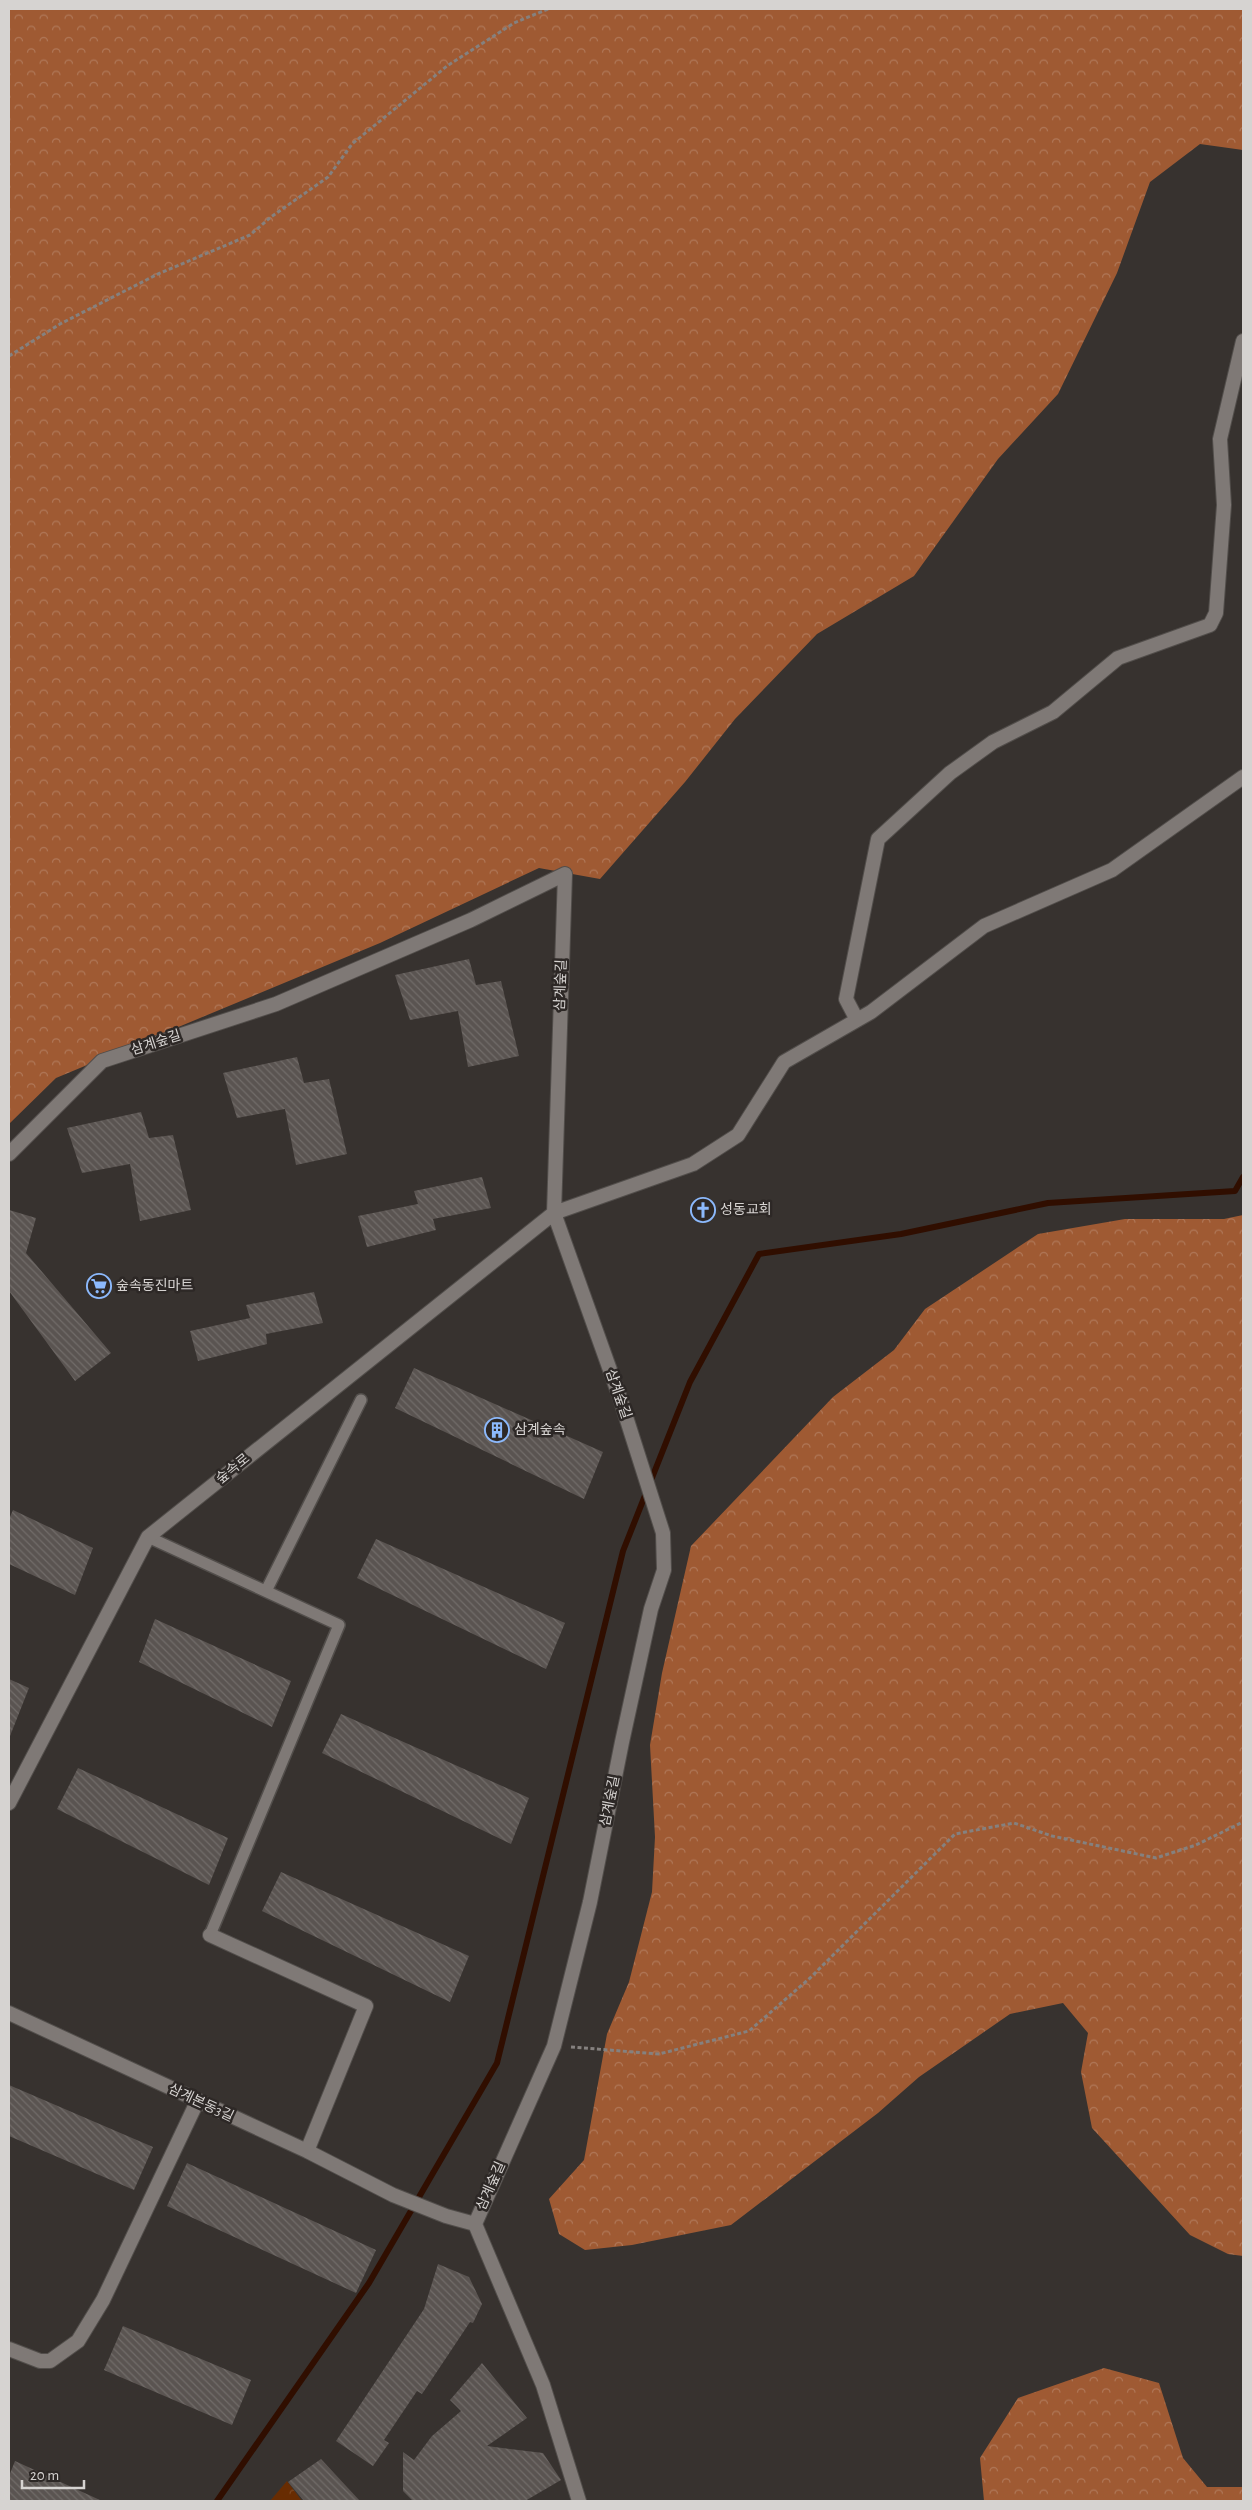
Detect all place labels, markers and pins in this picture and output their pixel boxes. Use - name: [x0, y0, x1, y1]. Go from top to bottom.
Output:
- church icon: 성동교회: [690, 1197, 716, 1223]
- place label: 성동교회: [720, 1202, 772, 1217]
- supermarket icon: 숲속동진마트: [86, 1273, 112, 1299]
- place label: 숲속동진마트: [116, 1278, 193, 1293]
- building icon: 삼계숲속: [484, 1417, 510, 1443]
- place label: 삼계숲속: [514, 1422, 566, 1437]

